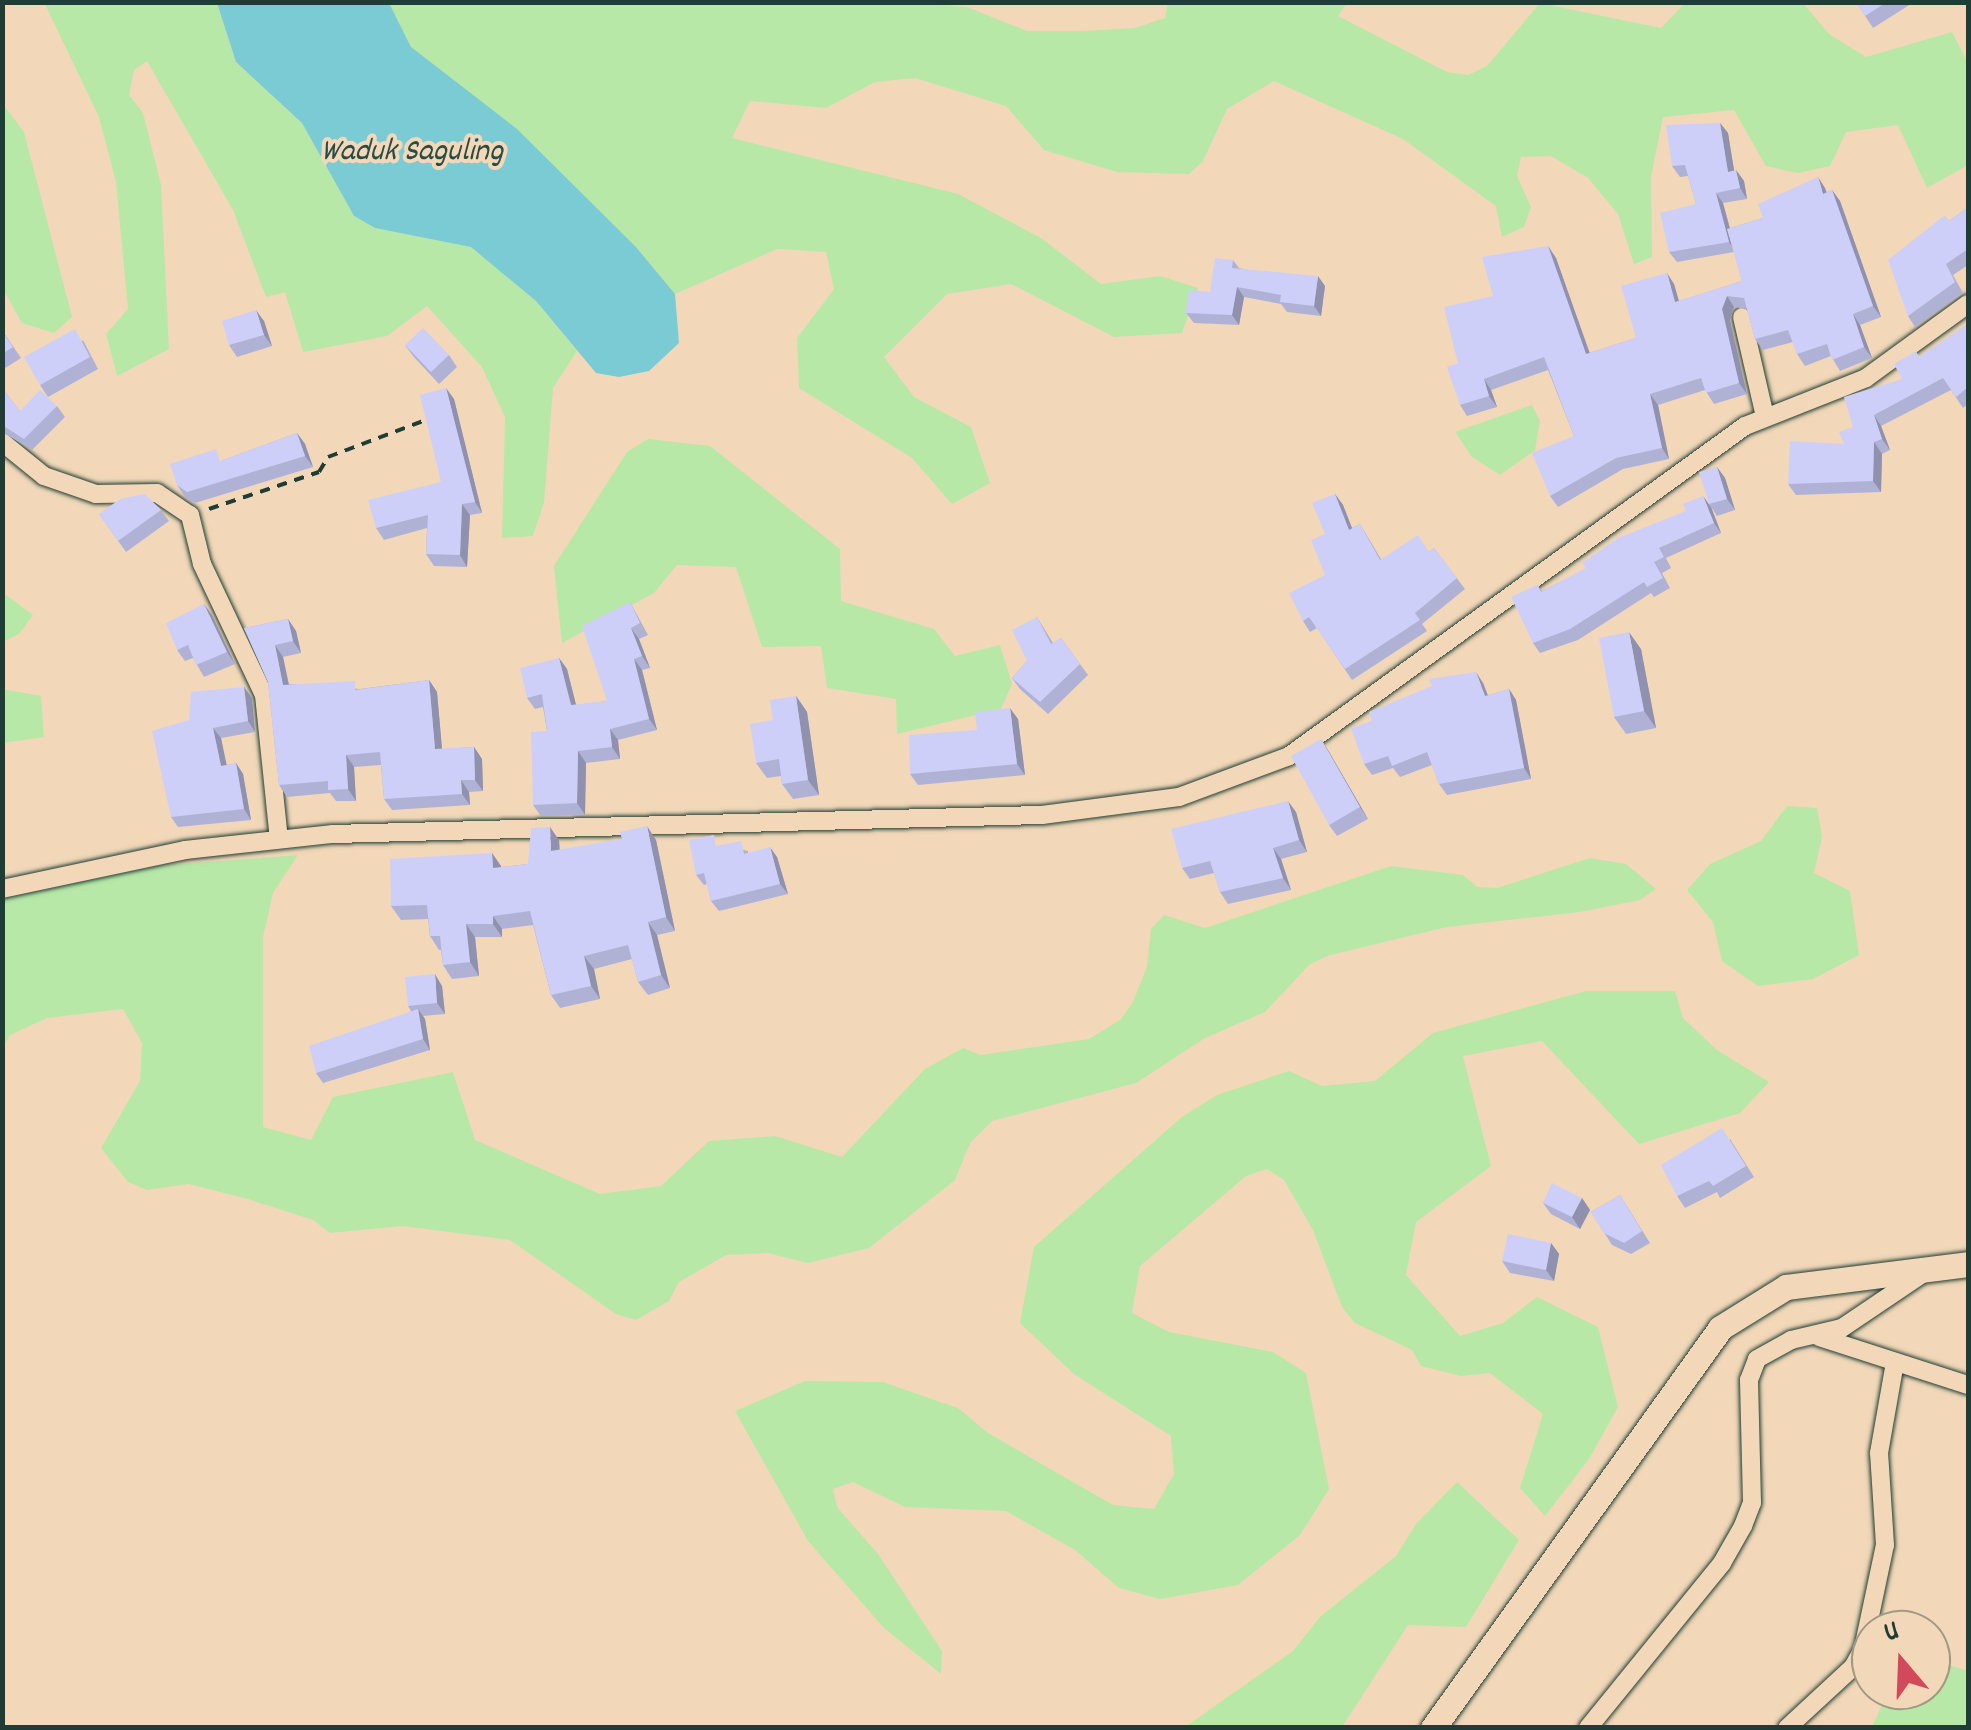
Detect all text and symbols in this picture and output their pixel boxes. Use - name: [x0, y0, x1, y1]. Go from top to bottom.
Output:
- water label: Waduk Saguling: [321, 134, 503, 172]
- north arrow: [1851, 1610, 1951, 1710]
- text: U: [1879, 1612, 1905, 1655]

